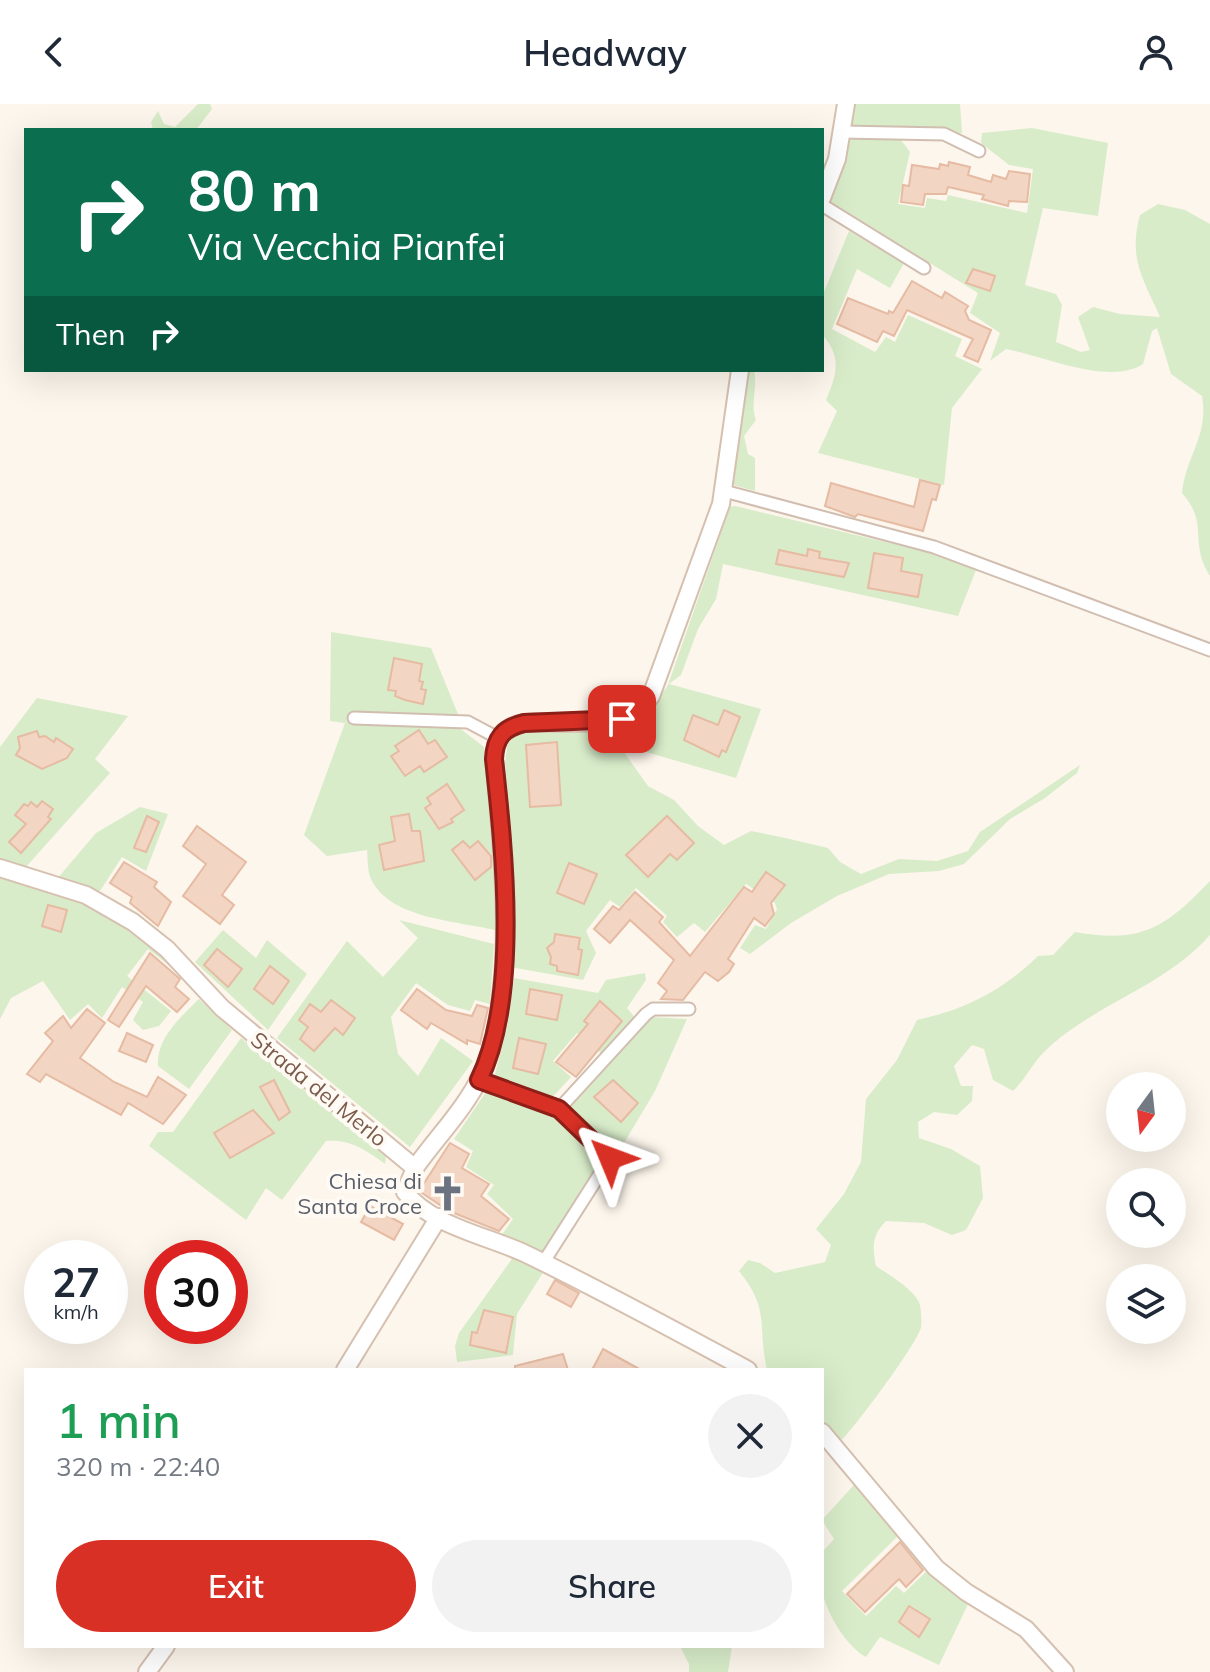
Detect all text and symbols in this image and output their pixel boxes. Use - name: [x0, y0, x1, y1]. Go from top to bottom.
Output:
- icon: back: [32, 30, 76, 74]
- text: Headway: [523, 30, 687, 75]
- icon: person: [1134, 30, 1178, 74]
- text: 80 m: [188, 155, 321, 225]
- icon: right: [56, 160, 160, 264]
- text: Via Vecchia Pianfei: [188, 224, 506, 269]
- icon: right: [142, 312, 186, 356]
- text: Then: [56, 315, 126, 353]
- pin: [588, 685, 656, 753]
- icon: arrive: [600, 697, 644, 741]
- street label: Strada del Merlo: [245, 1025, 393, 1153]
- north arrow: [1106, 1072, 1186, 1152]
- map controls: [1106, 1072, 1186, 1344]
- position arrow: [568, 1116, 652, 1200]
- place label: Chiesa di Santa Croce: [297, 1167, 422, 1220]
- button: search: [1106, 1168, 1186, 1248]
- church icon: Chiesa di Santa Croce: [429, 1175, 467, 1213]
- speed limit sign: 30: [144, 1240, 248, 1344]
- text: 27: [52, 1257, 100, 1307]
- button: layers: [1106, 1264, 1186, 1344]
- text: km/h: [53, 1299, 99, 1324]
- text: 1 min: [56, 1390, 181, 1450]
- button: close: [708, 1394, 792, 1478]
- text: 320 m · 22:40: [56, 1450, 220, 1483]
- button: Exit: [56, 1540, 416, 1632]
- button: Share: [432, 1540, 792, 1632]

